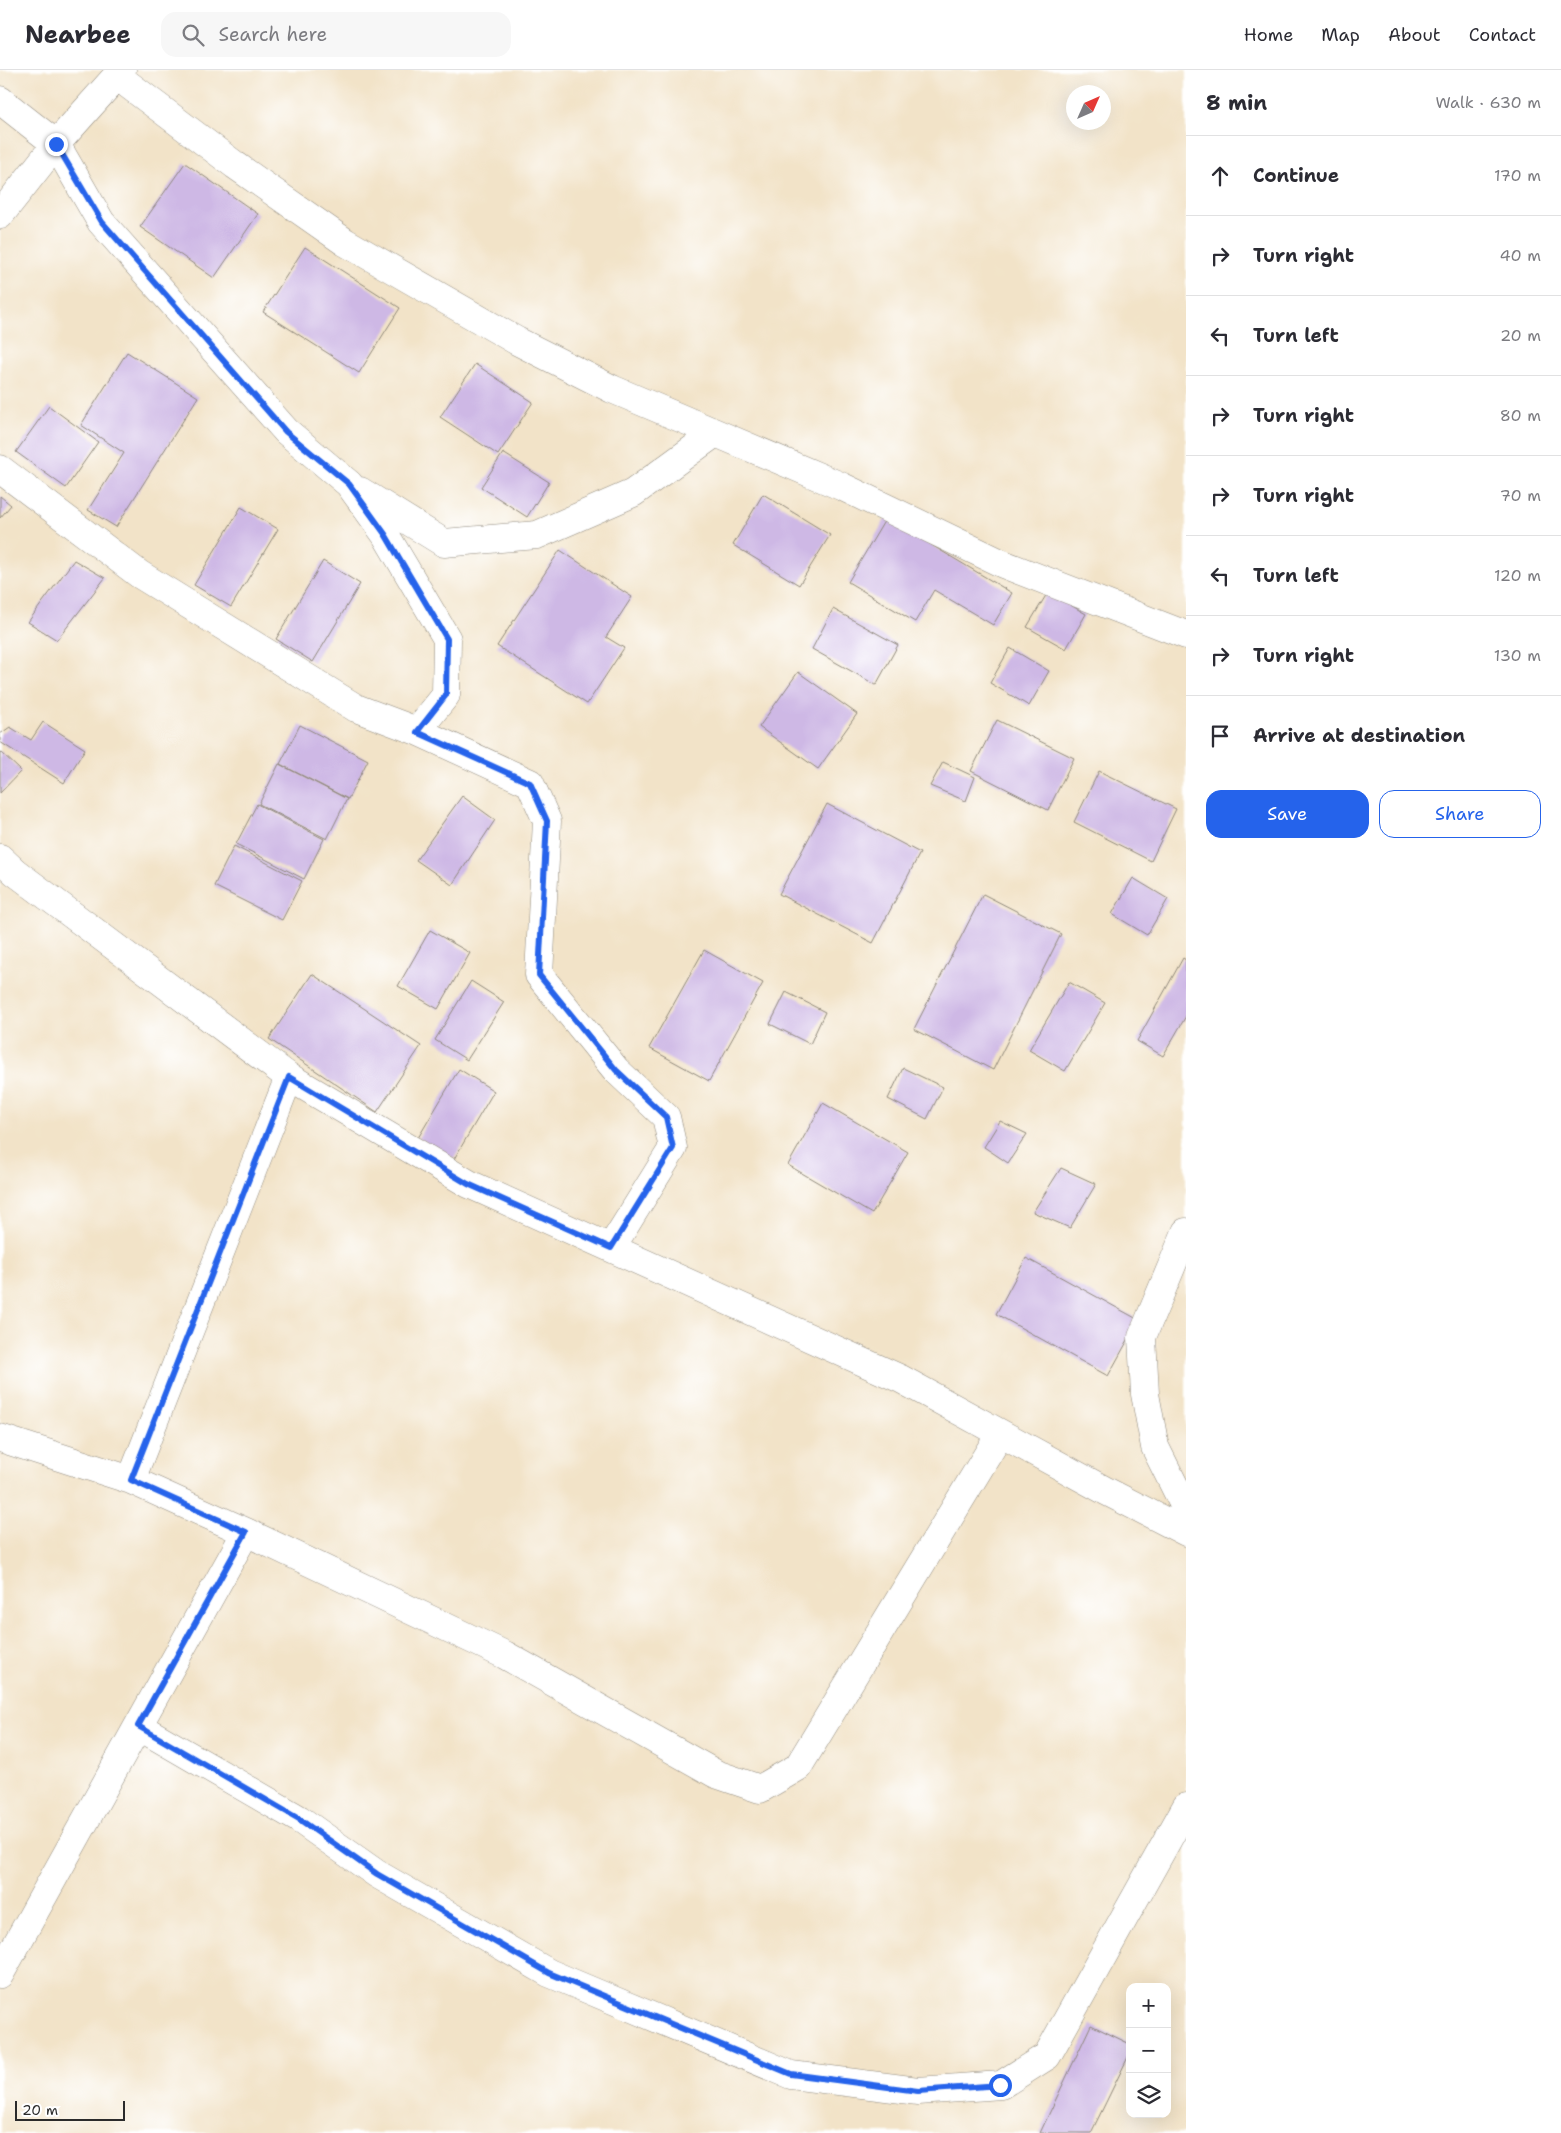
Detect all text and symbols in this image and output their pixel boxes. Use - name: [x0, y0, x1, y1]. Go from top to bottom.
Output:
- search box: [161, 12, 511, 57]
- text: Nearbee: [25, 19, 131, 51]
- icon: search: [179, 21, 207, 49]
- text: Search here: [219, 22, 327, 47]
- text: Home: [1244, 23, 1293, 47]
- text: Map: [1321, 23, 1360, 47]
- text: About: [1388, 23, 1441, 47]
- text: Contact: [1469, 23, 1536, 47]
- north arrow: [1066, 85, 1111, 130]
- text: 8 min: [1206, 89, 1267, 117]
- text: Walk · 630 m: [1435, 92, 1541, 113]
- route end: [45, 133, 68, 156]
- icon: ahead: [1206, 162, 1234, 190]
- text: Continue: [1253, 163, 1339, 188]
- text: 170 m: [1494, 165, 1541, 186]
- icon: right: [1206, 242, 1234, 270]
- text: Turn right: [1253, 243, 1354, 268]
- text: 40 m: [1499, 245, 1541, 266]
- icon: left: [1206, 322, 1234, 350]
- text: Turn left: [1253, 323, 1339, 348]
- text: 20 m: [1500, 325, 1541, 346]
- icon: right: [1206, 402, 1234, 430]
- text: Turn right: [1253, 403, 1354, 428]
- text: 80 m: [1500, 405, 1541, 426]
- icon: right: [1206, 482, 1234, 510]
- text: Turn right: [1253, 483, 1354, 508]
- text: 70 m: [1500, 485, 1541, 506]
- icon: left: [1206, 562, 1234, 590]
- text: Turn left: [1253, 563, 1339, 588]
- text: 120 m: [1494, 565, 1541, 586]
- icon: right: [1206, 642, 1234, 670]
- text: Turn right: [1253, 643, 1354, 668]
- text: 130 m: [1494, 645, 1541, 666]
- icon: arrive: [1206, 722, 1234, 750]
- text: Arrive at destination: [1253, 723, 1465, 748]
- button: Save: [1206, 790, 1369, 838]
- button: Share: [1379, 790, 1541, 838]
- map controls: [1126, 1983, 1171, 2118]
- button: +: [1126, 1983, 1171, 2028]
- button: −: [1126, 2028, 1171, 2073]
- button: layers: [1126, 2073, 1171, 2118]
- route start: [989, 2074, 1012, 2097]
- scale bar: [15, 2098, 125, 2121]
- text: 20 m: [22, 2101, 58, 2119]

